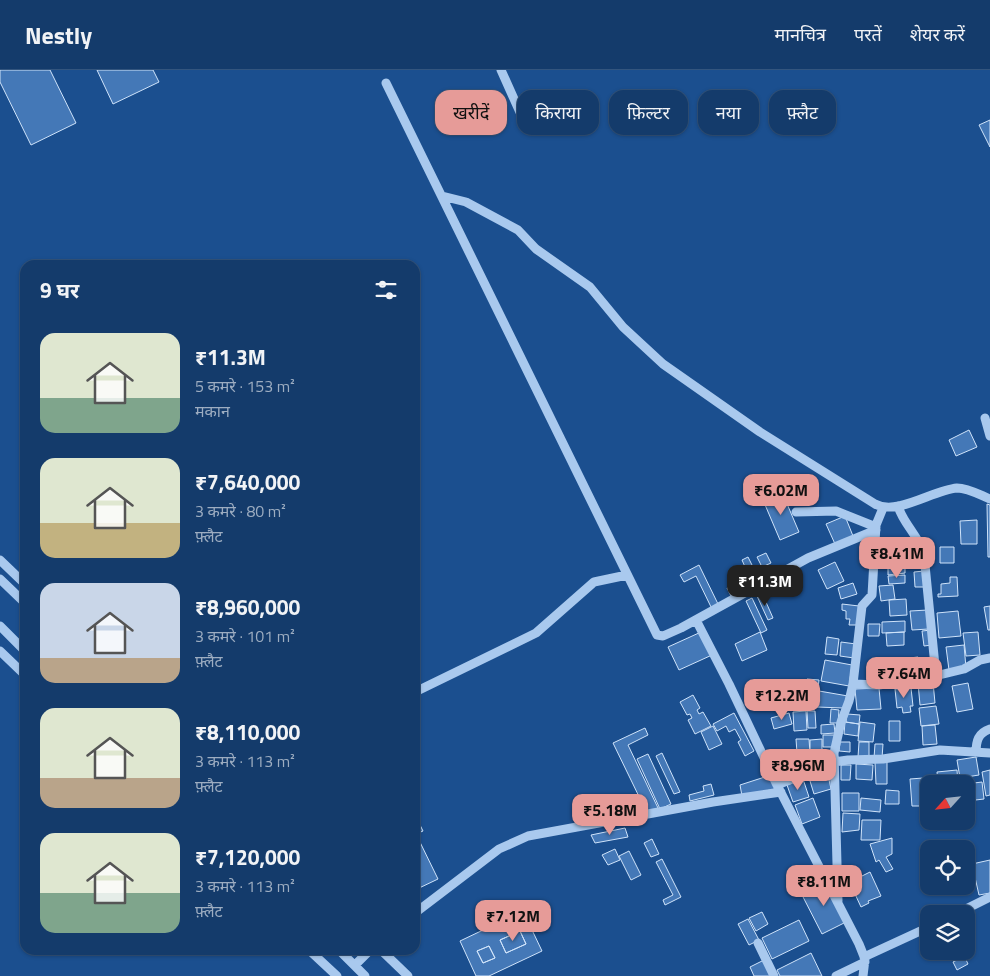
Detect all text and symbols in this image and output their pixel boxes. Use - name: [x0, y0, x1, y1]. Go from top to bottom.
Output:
- text: Nestly: [25, 17, 92, 53]
- text: मानचित्र: [774, 21, 826, 48]
- text: परतें: [854, 21, 882, 48]
- text: शेयर करें: [910, 21, 965, 48]
- chip: खरीदें: [435, 90, 507, 135]
- chip: किराया: [517, 90, 599, 135]
- chip: फ़िल्टर: [609, 90, 688, 135]
- chip: नया: [698, 90, 759, 135]
- chip: फ़्लैट: [769, 90, 836, 135]
- text: 9 घर: [40, 274, 79, 306]
- icon: filters: [372, 276, 400, 304]
- text: ₹11.3M: [195, 341, 266, 373]
- icon: home: [80, 353, 140, 413]
- text: 5 कमरे · 153 m²: [195, 374, 295, 398]
- text: मकान: [195, 399, 230, 423]
- text: ₹7,640,000: [195, 466, 300, 498]
- pin: ₹6.02M: [740, 474, 822, 516]
- icon: home: [80, 478, 140, 538]
- text: ₹6.02M: [754, 478, 808, 502]
- text: 3 कमरे · 80 m²: [195, 499, 286, 523]
- text: फ़्लैट: [195, 524, 223, 548]
- pin: ₹8.41M: [856, 536, 938, 579]
- text: ₹8.41M: [870, 541, 924, 565]
- pin: ₹11.3M: [724, 564, 806, 607]
- text: ₹11.3M: [738, 569, 792, 593]
- text: ₹8,960,000: [195, 591, 300, 623]
- icon: home: [80, 603, 140, 663]
- text: 3 कमरे · 101 m²: [195, 624, 295, 648]
- text: फ़्लैट: [195, 649, 223, 673]
- pin: ₹7.64M: [863, 656, 945, 699]
- text: ₹7.64M: [877, 661, 931, 685]
- pin: ₹12.2M: [741, 678, 823, 721]
- text: ₹12.2M: [755, 683, 809, 707]
- text: ₹8,110,000: [195, 716, 300, 748]
- icon: home: [80, 728, 140, 788]
- pin: ₹8.96M: [757, 748, 839, 791]
- text: 3 कमरे · 113 m²: [195, 749, 295, 773]
- text: ₹8.96M: [771, 753, 825, 777]
- text: फ़्लैट: [195, 774, 223, 798]
- north arrow: [920, 775, 975, 830]
- map controls: [920, 775, 975, 960]
- pin: ₹5.18M: [569, 794, 651, 836]
- text: ₹5.18M: [583, 798, 637, 822]
- button: locate: [920, 840, 975, 895]
- text: ₹7,120,000: [195, 841, 300, 873]
- icon: home: [80, 853, 140, 913]
- pin: ₹8.11M: [783, 864, 865, 907]
- text: ₹8.11M: [797, 869, 851, 893]
- text: 3 कमरे · 113 m²: [195, 874, 295, 898]
- text: फ़्लैट: [195, 899, 223, 923]
- pin: ₹7.12M: [472, 900, 554, 942]
- text: ₹7.12M: [486, 904, 540, 928]
- button: layers: [920, 905, 975, 960]

